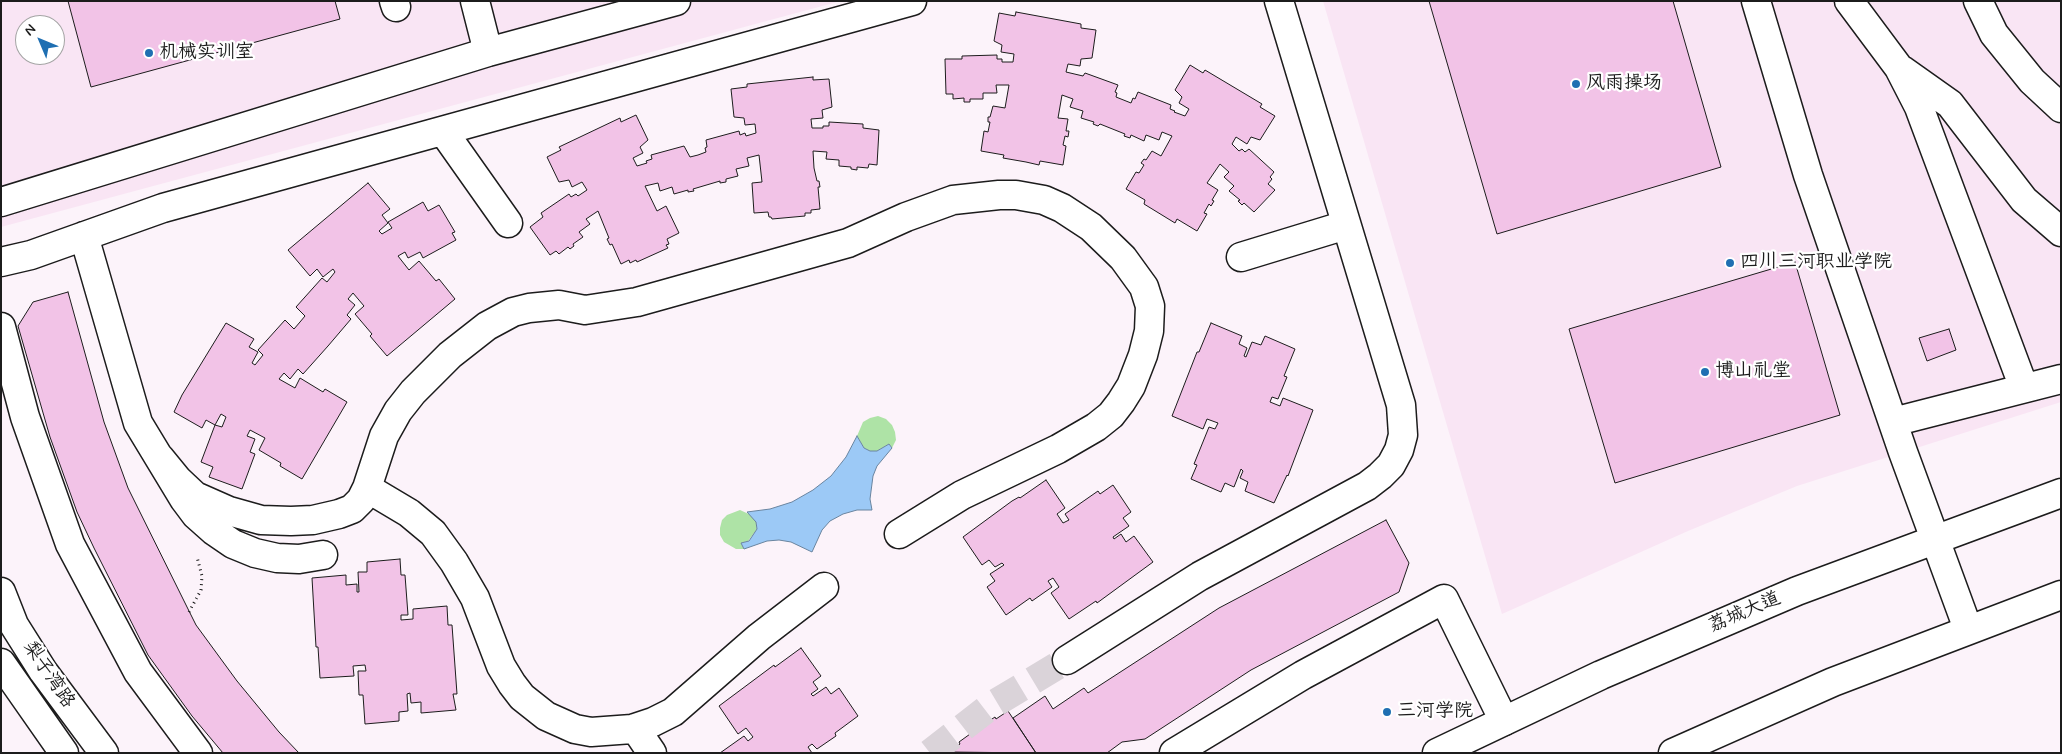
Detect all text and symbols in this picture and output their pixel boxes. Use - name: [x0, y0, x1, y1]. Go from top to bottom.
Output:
- north arrow: [15, 15, 65, 65]
- text: N: [20, 20, 40, 40]
- place label: 机械实训室: [159, 42, 254, 64]
- marker: 机械实训室: [143, 47, 155, 59]
- place label: 风雨操场: [1586, 73, 1662, 95]
- marker: 风雨操场: [1570, 78, 1582, 90]
- place label: 四川三河职业学院: [1740, 252, 1892, 274]
- marker: 四川三河职业学院: [1724, 257, 1736, 269]
- place label: 博山礼堂: [1715, 361, 1791, 383]
- marker: 博山礼堂: [1699, 366, 1711, 378]
- street label: 荔城大道: [1706, 588, 1784, 638]
- street label: 梨子湾路: [17, 637, 79, 713]
- place label: 三河学院: [1397, 701, 1473, 723]
- marker: 三河学院: [1381, 706, 1393, 718]

